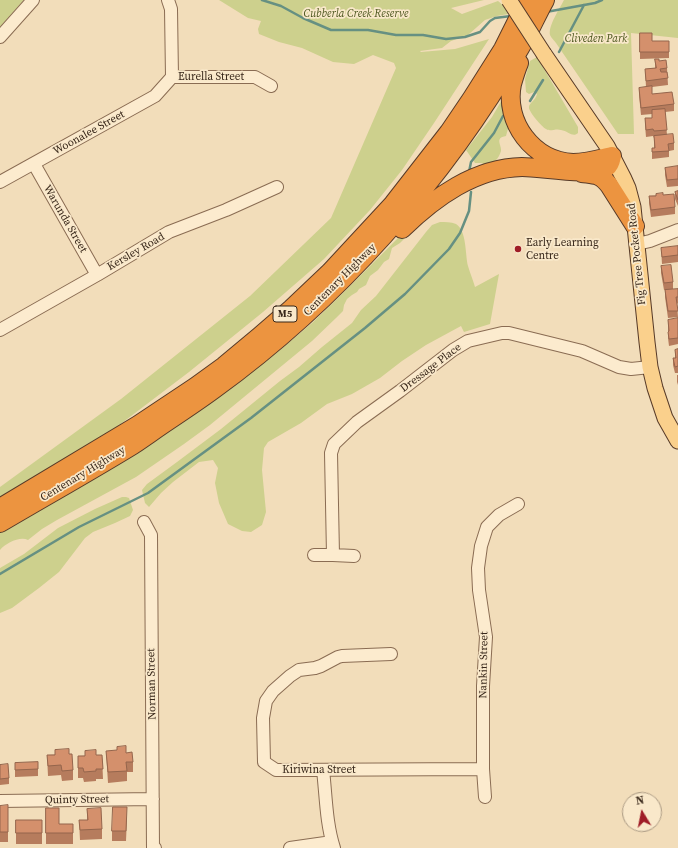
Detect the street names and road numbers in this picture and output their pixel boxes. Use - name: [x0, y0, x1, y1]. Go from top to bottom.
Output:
- street label: Eurella Street: [178, 70, 244, 84]
- street label: Woonalee Street: [51, 108, 127, 158]
- street label: Warunda Street: [40, 183, 90, 255]
- street label: Fig Tree Pocket Road: [625, 202, 649, 306]
- street label: Kersley Road: [105, 230, 167, 274]
- street label: Centenary Highway: [301, 241, 379, 319]
- road number: M5: [273, 306, 297, 322]
- street label: Dressage Place: [398, 341, 464, 395]
- street label: Centenary Highway: [38, 443, 128, 505]
- street label: Nankin Street: [477, 631, 491, 699]
- street label: Norman Street: [145, 648, 159, 720]
- street label: Kiriwina Street: [282, 763, 356, 777]
- street label: Quinty Street: [45, 793, 109, 807]

